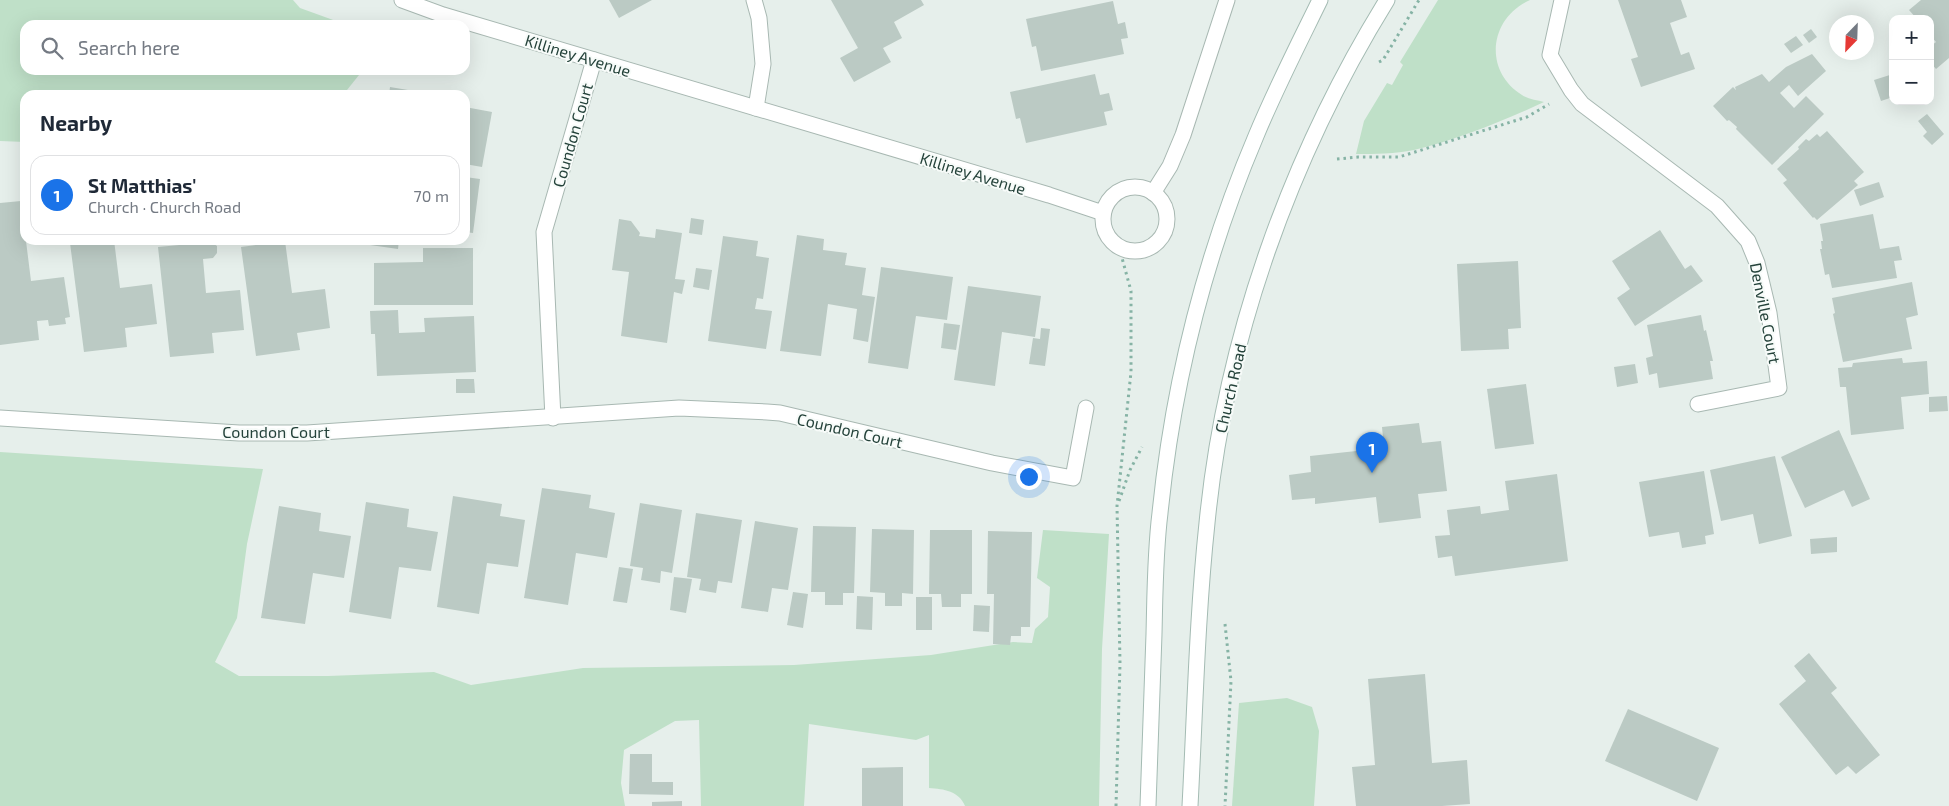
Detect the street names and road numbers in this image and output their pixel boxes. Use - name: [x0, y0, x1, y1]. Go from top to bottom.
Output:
- street label: Killiney Avenue: [523, 30, 633, 80]
- street label: Coundon Court: [548, 81, 596, 189]
- street label: Killiney Avenue: [918, 148, 1028, 198]
- street label: Denville Court: [1747, 261, 1785, 365]
- street label: Church Road: [1210, 341, 1250, 435]
- street label: Coundon Court: [795, 409, 905, 451]
- street label: Coundon Court: [222, 422, 330, 441]

